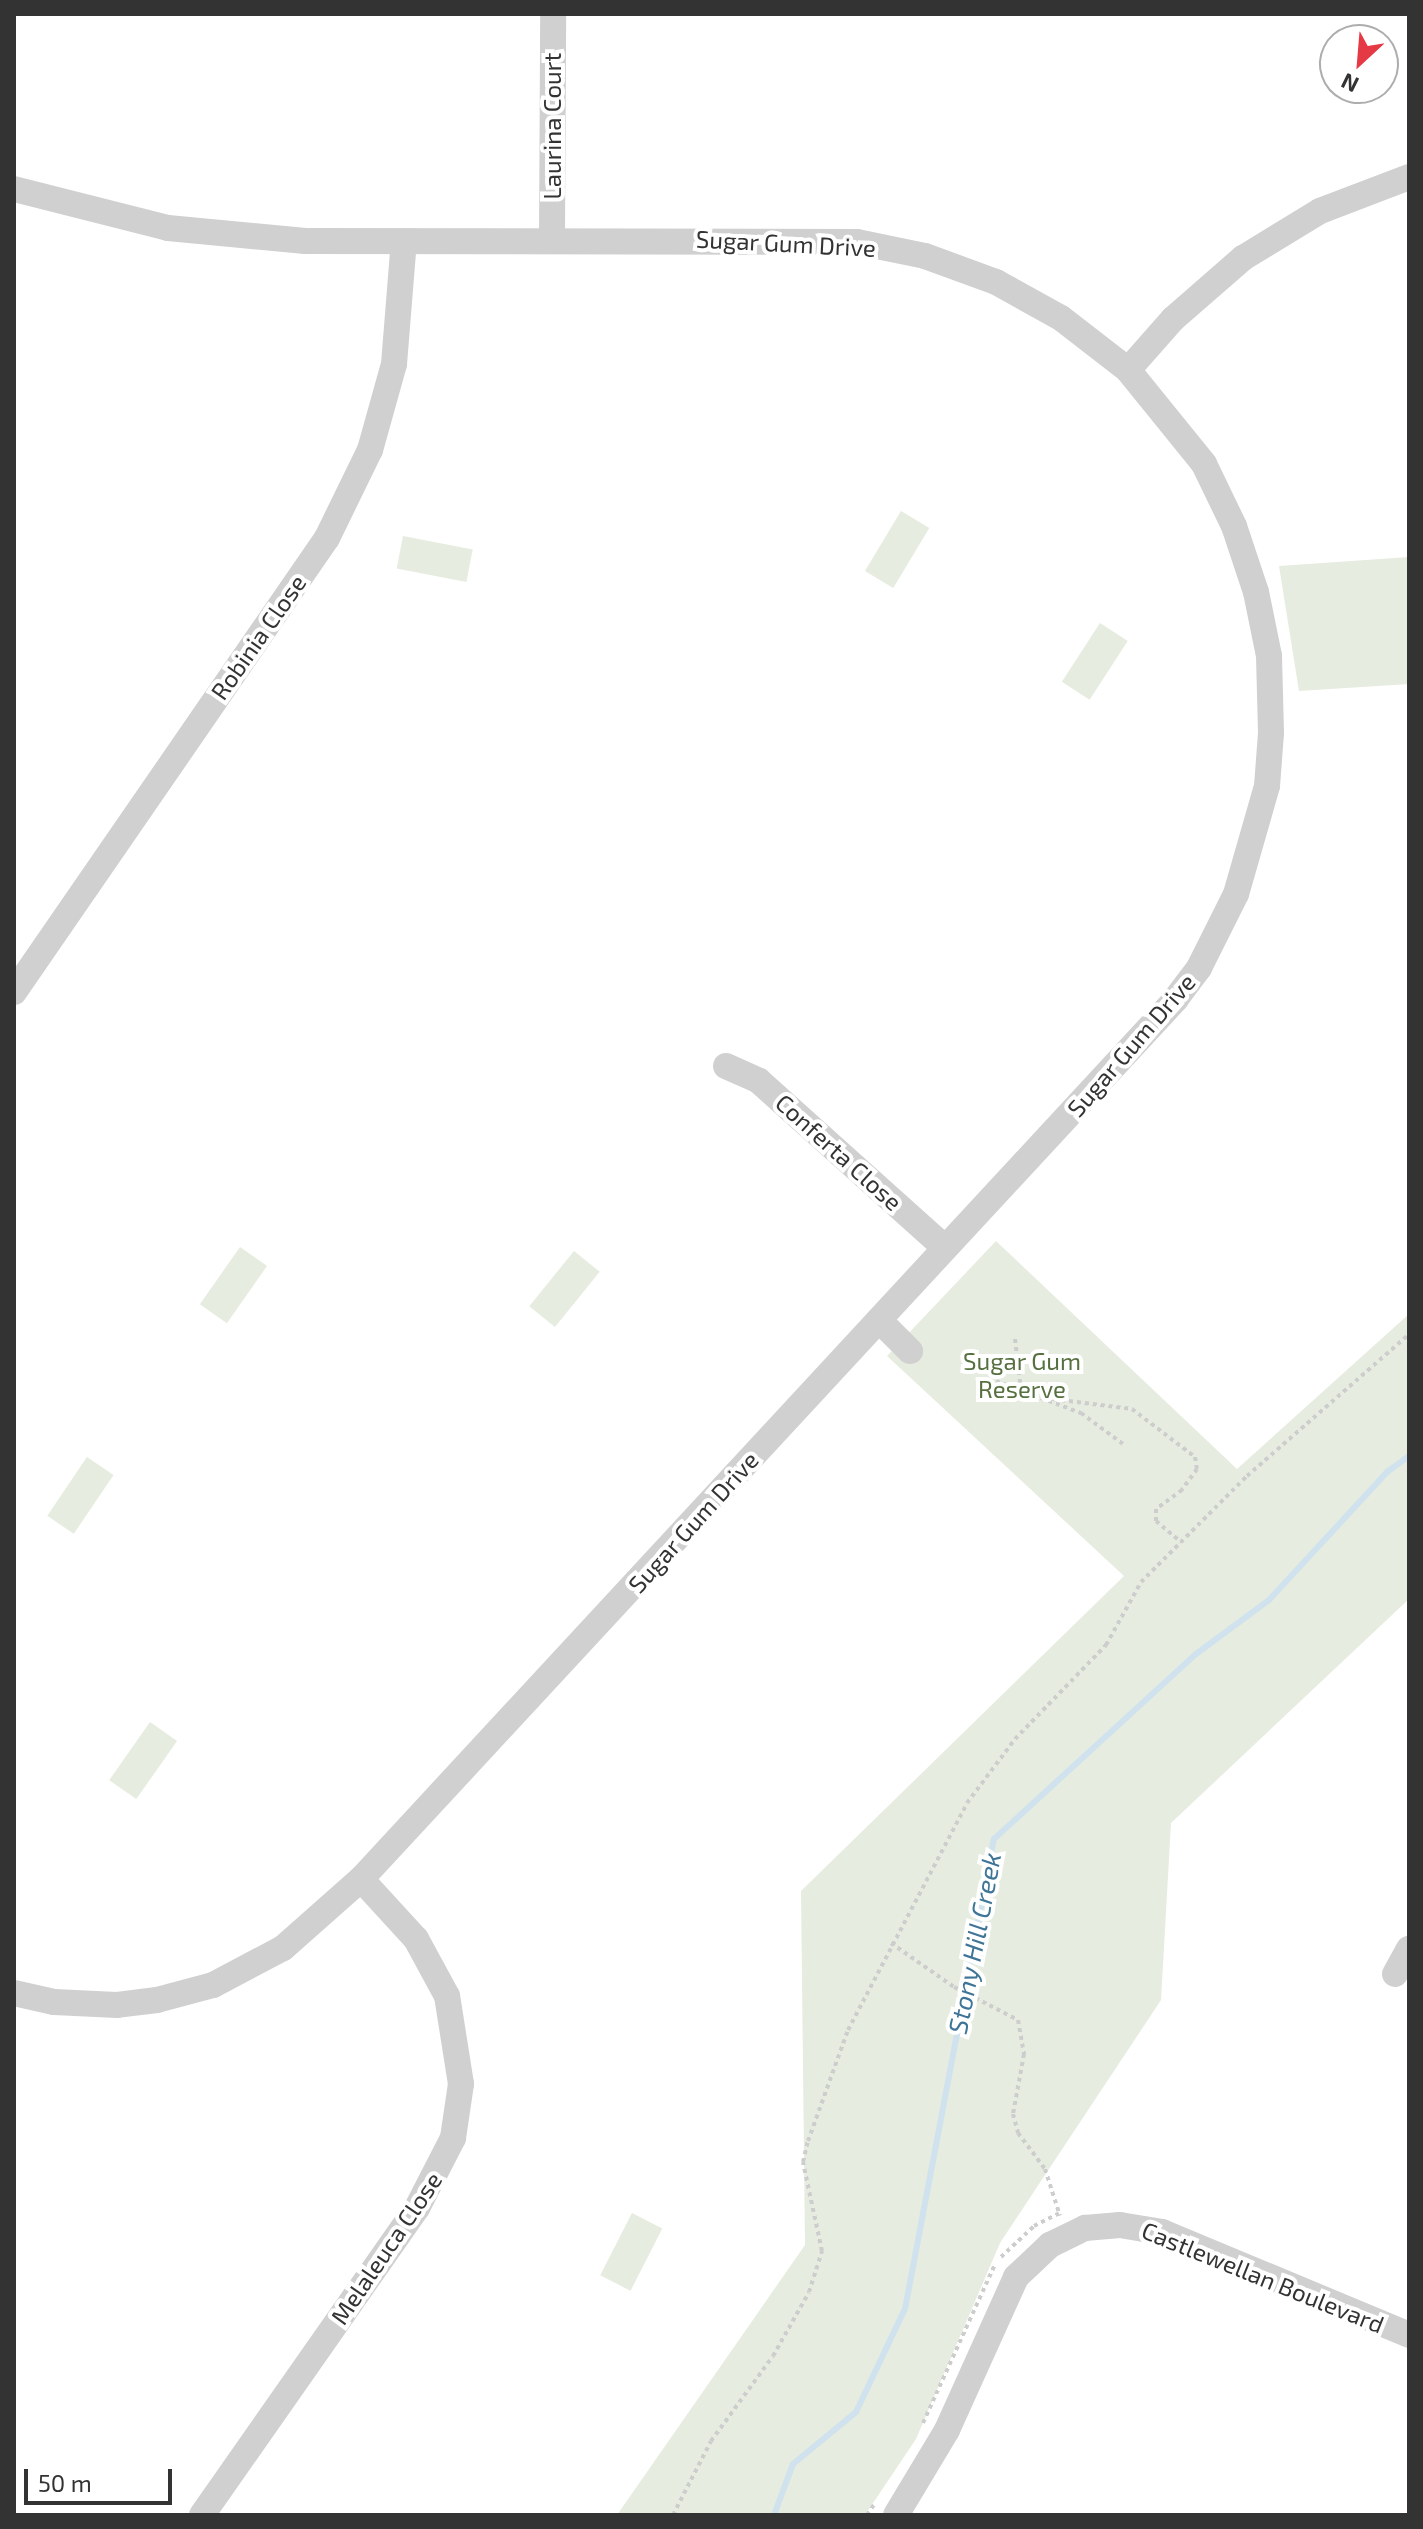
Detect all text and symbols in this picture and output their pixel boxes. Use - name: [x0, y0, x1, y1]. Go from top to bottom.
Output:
- north arrow: [1319, 24, 1399, 104]
- street label: Laurina Court: [538, 53, 566, 199]
- text: N: [1337, 69, 1362, 99]
- street label: Sugar Gum Drive: [695, 224, 877, 262]
- street label: Robinia Close: [204, 569, 312, 705]
- street label: Sugar Gum Drive: [1061, 967, 1201, 1123]
- street label: Conferta Close: [770, 1088, 908, 1216]
- park label: Sugar Gum Reserve: [963, 1347, 1081, 1403]
- street label: Sugar Gum Drive: [622, 1445, 764, 1599]
- water label: Stony Hill Creek: [941, 1849, 1007, 2037]
- street label: Melaleuca Close: [324, 2166, 448, 2330]
- street label: Castlewellan Boulevard: [1138, 2215, 1388, 2339]
- scale bar: [28, 2453, 176, 2503]
- text: 50 m: [38, 2468, 92, 2497]

